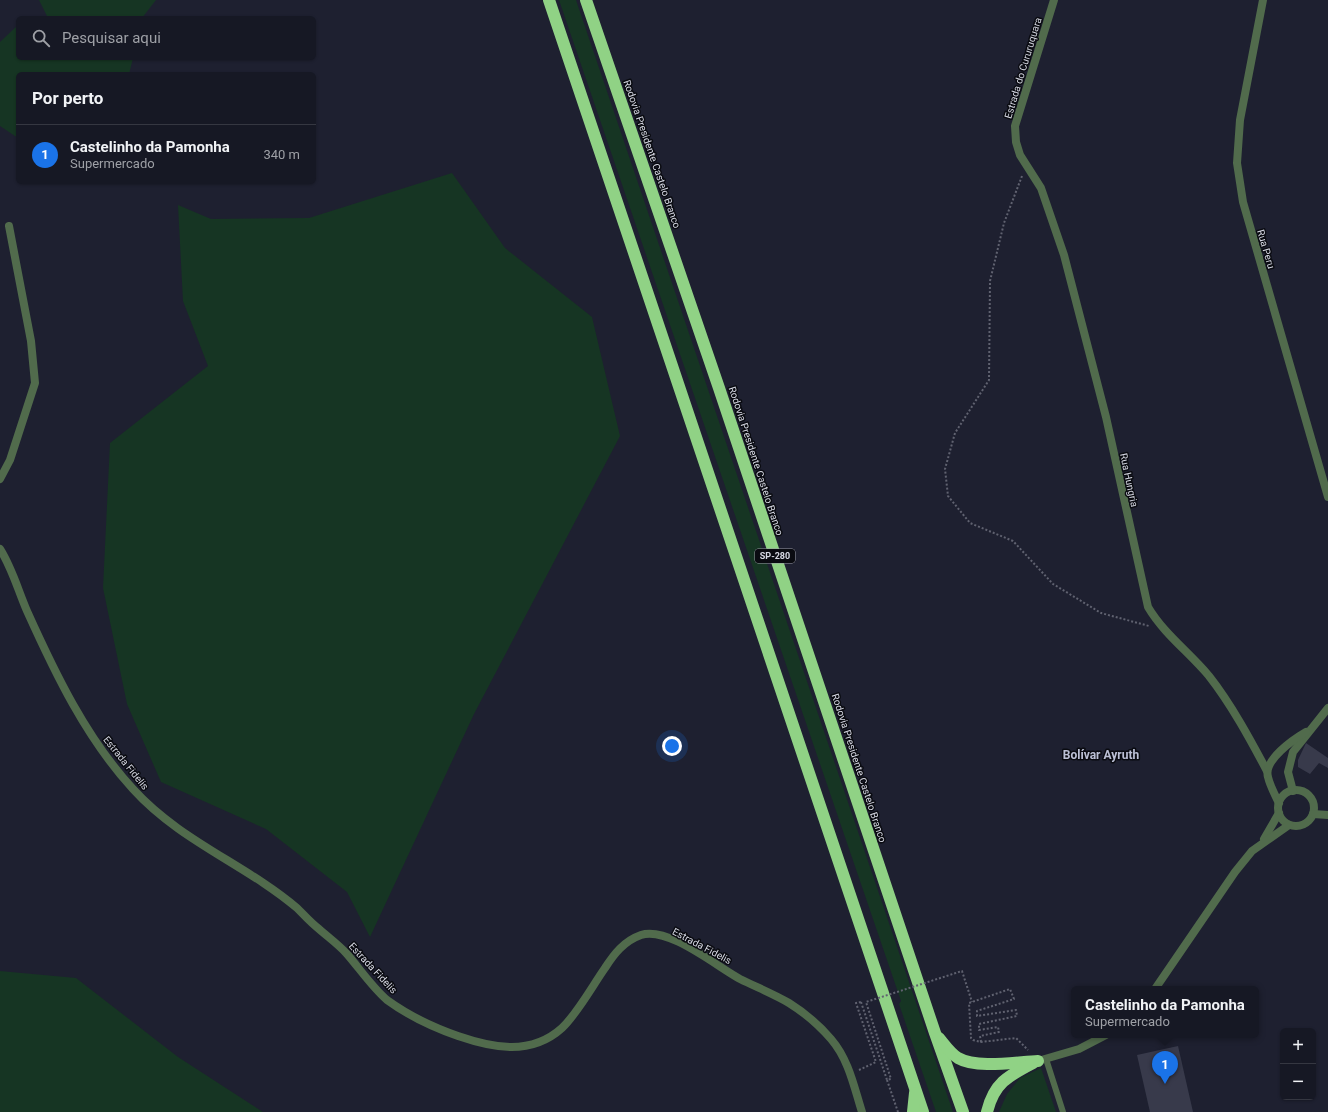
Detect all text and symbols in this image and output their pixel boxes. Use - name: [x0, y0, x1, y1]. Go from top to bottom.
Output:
- search box: [16, 16, 316, 60]
- street label: Estrada do Cururuquara: [1002, 16, 1044, 120]
- icon: search: [30, 27, 52, 49]
- text: Pesquisar aqui: [62, 29, 161, 47]
- street label: Rodovia Presidente Castelo Branco: [621, 78, 683, 230]
- text: Por perto: [32, 88, 103, 108]
- text: Castelinho da Pamonha: [70, 138, 230, 156]
- text: 1: [41, 147, 49, 162]
- text: 340 m: [263, 147, 300, 162]
- text: Supermercado: [70, 156, 155, 171]
- street label: Rua Peru: [1255, 228, 1277, 270]
- street label: Rodovia Presidente Castelo Branco: [727, 385, 785, 537]
- street label: Rua Hungria: [1118, 452, 1140, 508]
- road number: SP-280: [755, 549, 795, 563]
- street label: Rodovia Presidente Castelo Branco: [830, 692, 888, 844]
- street label: Estrada Fidelis: [101, 734, 151, 792]
- your location: [662, 736, 682, 756]
- district label: Bolívar Ayruth: [1063, 748, 1139, 762]
- street label: Estrada Fidelis: [671, 926, 733, 966]
- street label: Estrada Fidelis: [347, 940, 399, 996]
- popup: [1071, 986, 1259, 1038]
- text: Castelinho da Pamonha: [1085, 996, 1245, 1014]
- text: Supermercado: [1085, 1014, 1170, 1029]
- map controls: [1280, 1028, 1316, 1100]
- button: +: [1280, 1028, 1316, 1064]
- pin: 1: [1152, 1051, 1178, 1084]
- button: −: [1280, 1064, 1316, 1100]

